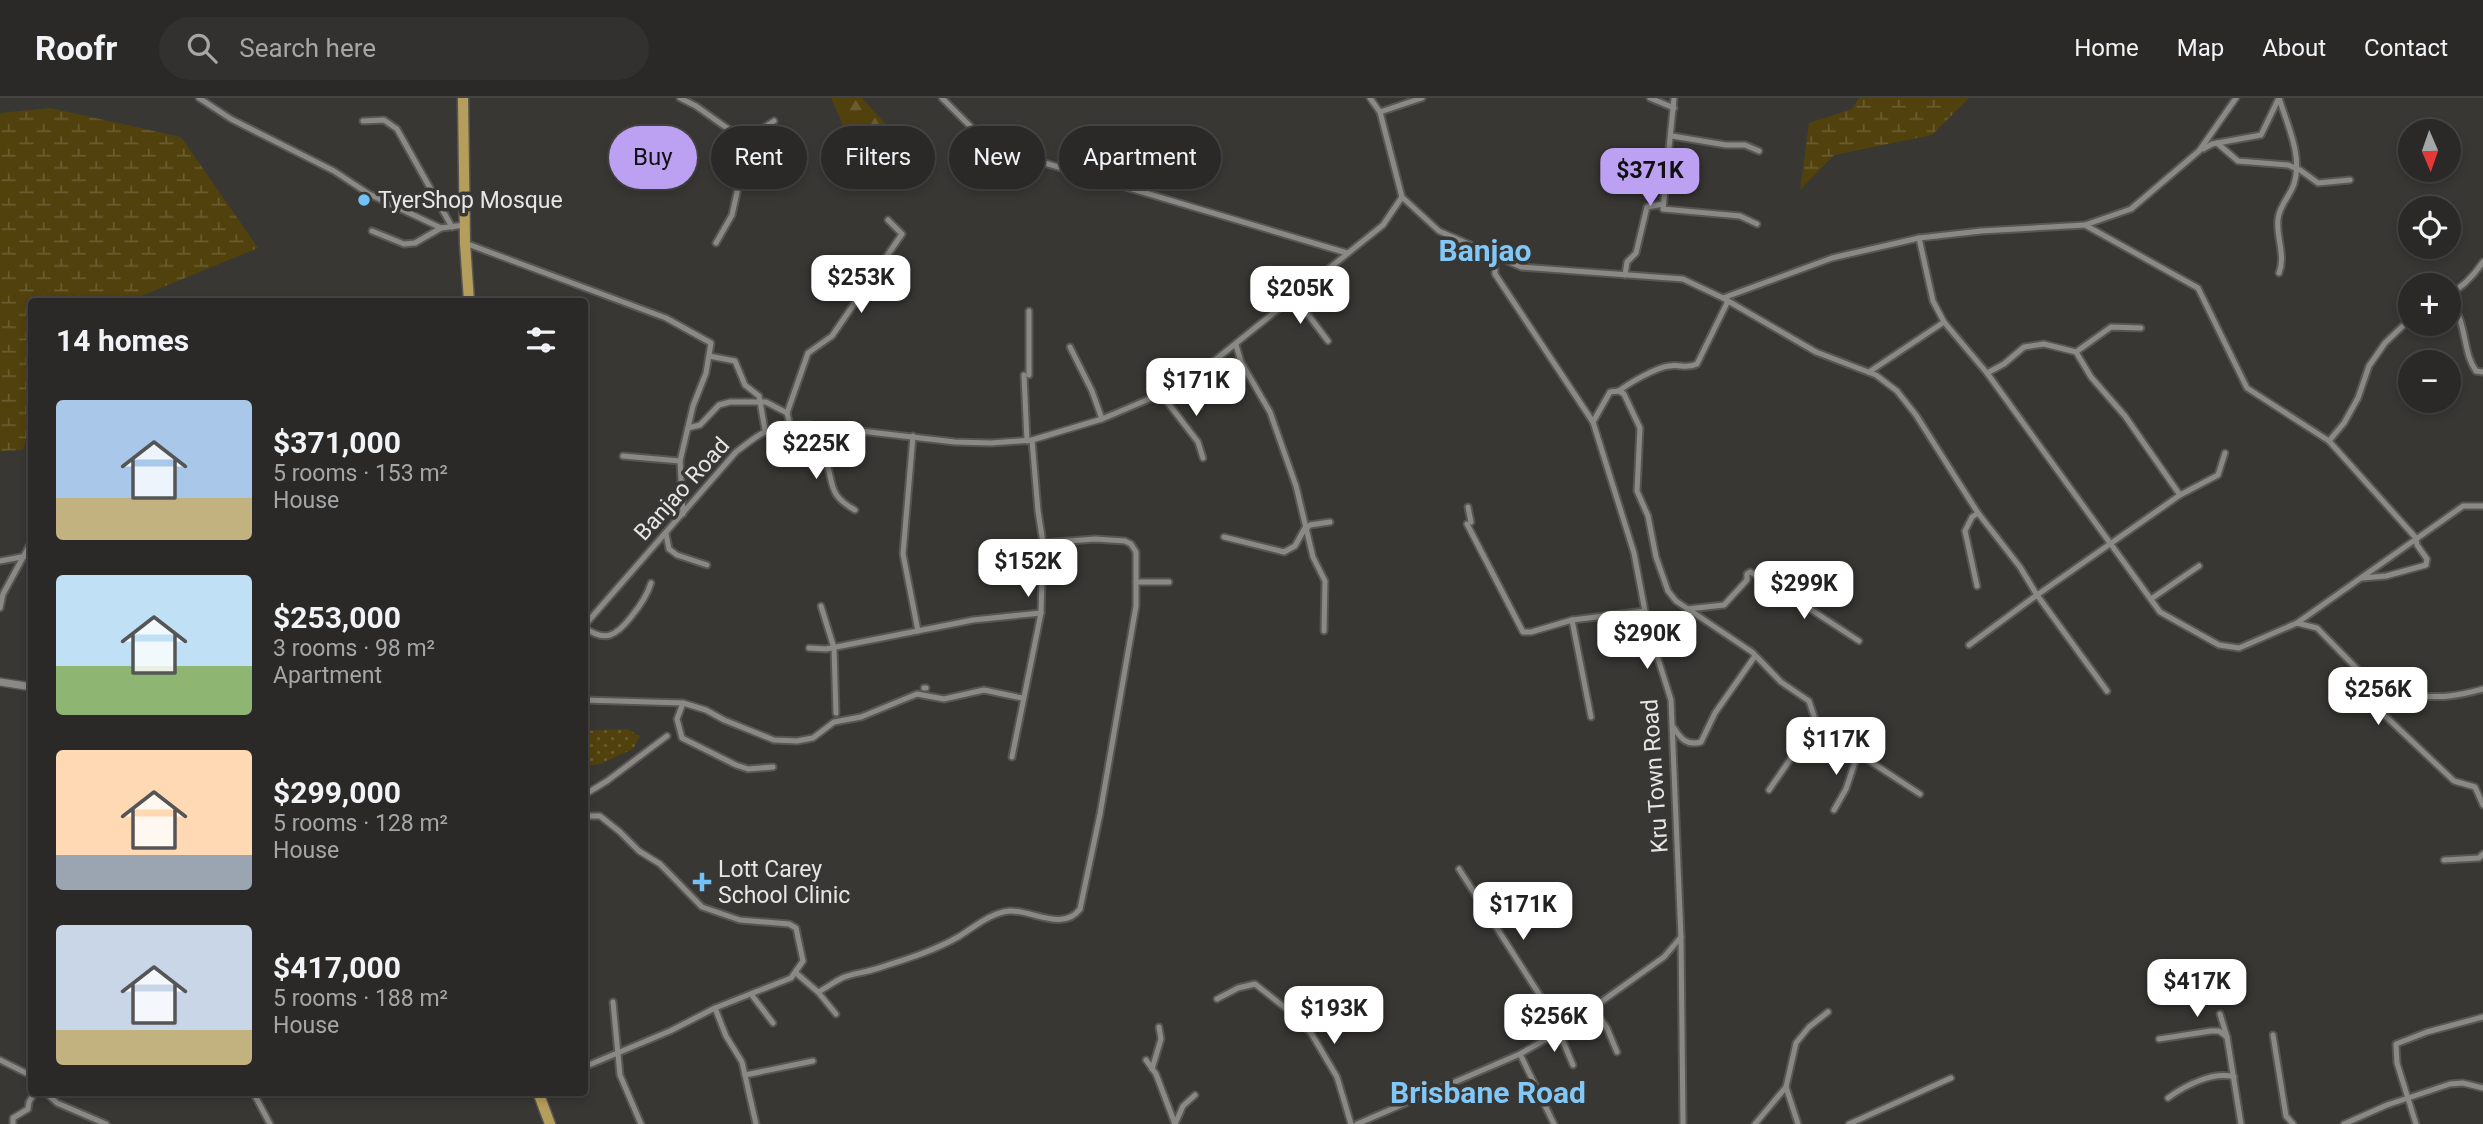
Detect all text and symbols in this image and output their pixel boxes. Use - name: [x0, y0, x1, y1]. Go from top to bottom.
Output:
- search box: [159, 17, 649, 80]
- text: Roofr: [35, 29, 117, 68]
- icon: search: [183, 29, 221, 67]
- text: Search here: [239, 33, 376, 63]
- text: Home: [2074, 34, 2139, 62]
- text: Map: [2177, 34, 2224, 62]
- text: About: [2262, 34, 2326, 62]
- text: Contact: [2364, 34, 2448, 62]
- north arrow: [2398, 119, 2460, 182]
- map controls: [2398, 119, 2461, 413]
- chip: Buy: [609, 126, 697, 189]
- chip: Rent: [711, 126, 807, 189]
- chip: Filters: [821, 126, 935, 189]
- chip: New: [949, 126, 1045, 189]
- chip: Apartment: [1059, 126, 1221, 189]
- pin: $371K: [1601, 148, 1699, 208]
- text: $371K: [1616, 157, 1684, 184]
- place label: TyerShop Mosque: [378, 187, 563, 214]
- marker: TyerShop Mosque: [356, 192, 372, 208]
- button: locate: [2398, 196, 2461, 259]
- district label: Banjao: [1439, 233, 1531, 268]
- pin: $253K: [812, 256, 910, 315]
- text: $253K: [827, 264, 895, 291]
- pin: $205K: [1251, 266, 1349, 326]
- button: +: [2398, 273, 2461, 336]
- text: $205K: [1266, 275, 1334, 302]
- icon: filters: [522, 321, 560, 359]
- text: 14 homes: [56, 323, 189, 358]
- button: −: [2398, 350, 2461, 413]
- pin: $171K: [1147, 358, 1245, 418]
- text: $171K: [1162, 367, 1230, 394]
- pin: $225K: [767, 422, 865, 481]
- text: $371,000: [273, 425, 401, 460]
- icon: home: [112, 428, 196, 512]
- text: $225K: [782, 430, 850, 457]
- street label: Banjao Road: [629, 432, 735, 546]
- text: 5 rooms · 153 m²: [273, 460, 448, 487]
- text: House: [273, 487, 339, 514]
- pin: $152K: [979, 540, 1077, 599]
- text: $152K: [994, 548, 1062, 575]
- pin: $299K: [1755, 561, 1853, 621]
- text: $299K: [1770, 570, 1838, 597]
- text: $253,000: [273, 600, 401, 635]
- icon: home: [112, 603, 196, 687]
- pin: $290K: [1598, 612, 1696, 671]
- text: $290K: [1613, 620, 1681, 647]
- text: 3 rooms · 98 m²: [273, 635, 435, 662]
- text: Apartment: [273, 662, 382, 689]
- pin: $256K: [2329, 668, 2427, 727]
- text: $256K: [2344, 676, 2412, 703]
- street label: Kru Town Road: [1636, 698, 1674, 854]
- pin: $117K: [1787, 718, 1885, 777]
- text: $117K: [1802, 726, 1870, 753]
- text: $299,000: [273, 775, 401, 810]
- icon: home: [112, 778, 196, 862]
- text: 5 rooms · 128 m²: [273, 810, 448, 837]
- text: House: [273, 837, 339, 864]
- place label: Lott Carey School Clinic: [718, 856, 850, 909]
- marker: Lott Carey School Clinic: [692, 872, 712, 892]
- pin: $171K: [1474, 882, 1572, 942]
- text: $171K: [1489, 891, 1557, 918]
- text: $417,000: [273, 950, 401, 985]
- icon: home: [112, 953, 196, 1037]
- pin: $417K: [2148, 960, 2246, 1019]
- text: $417K: [2163, 968, 2231, 995]
- text: 5 rooms · 188 m²: [273, 985, 448, 1012]
- pin: $193K: [1285, 986, 1383, 1046]
- text: $193K: [1300, 995, 1368, 1022]
- pin: $256K: [1505, 995, 1603, 1054]
- text: $256K: [1520, 1003, 1588, 1030]
- text: House: [273, 1012, 339, 1039]
- district label: Brisbane Road: [1390, 1075, 1586, 1110]

